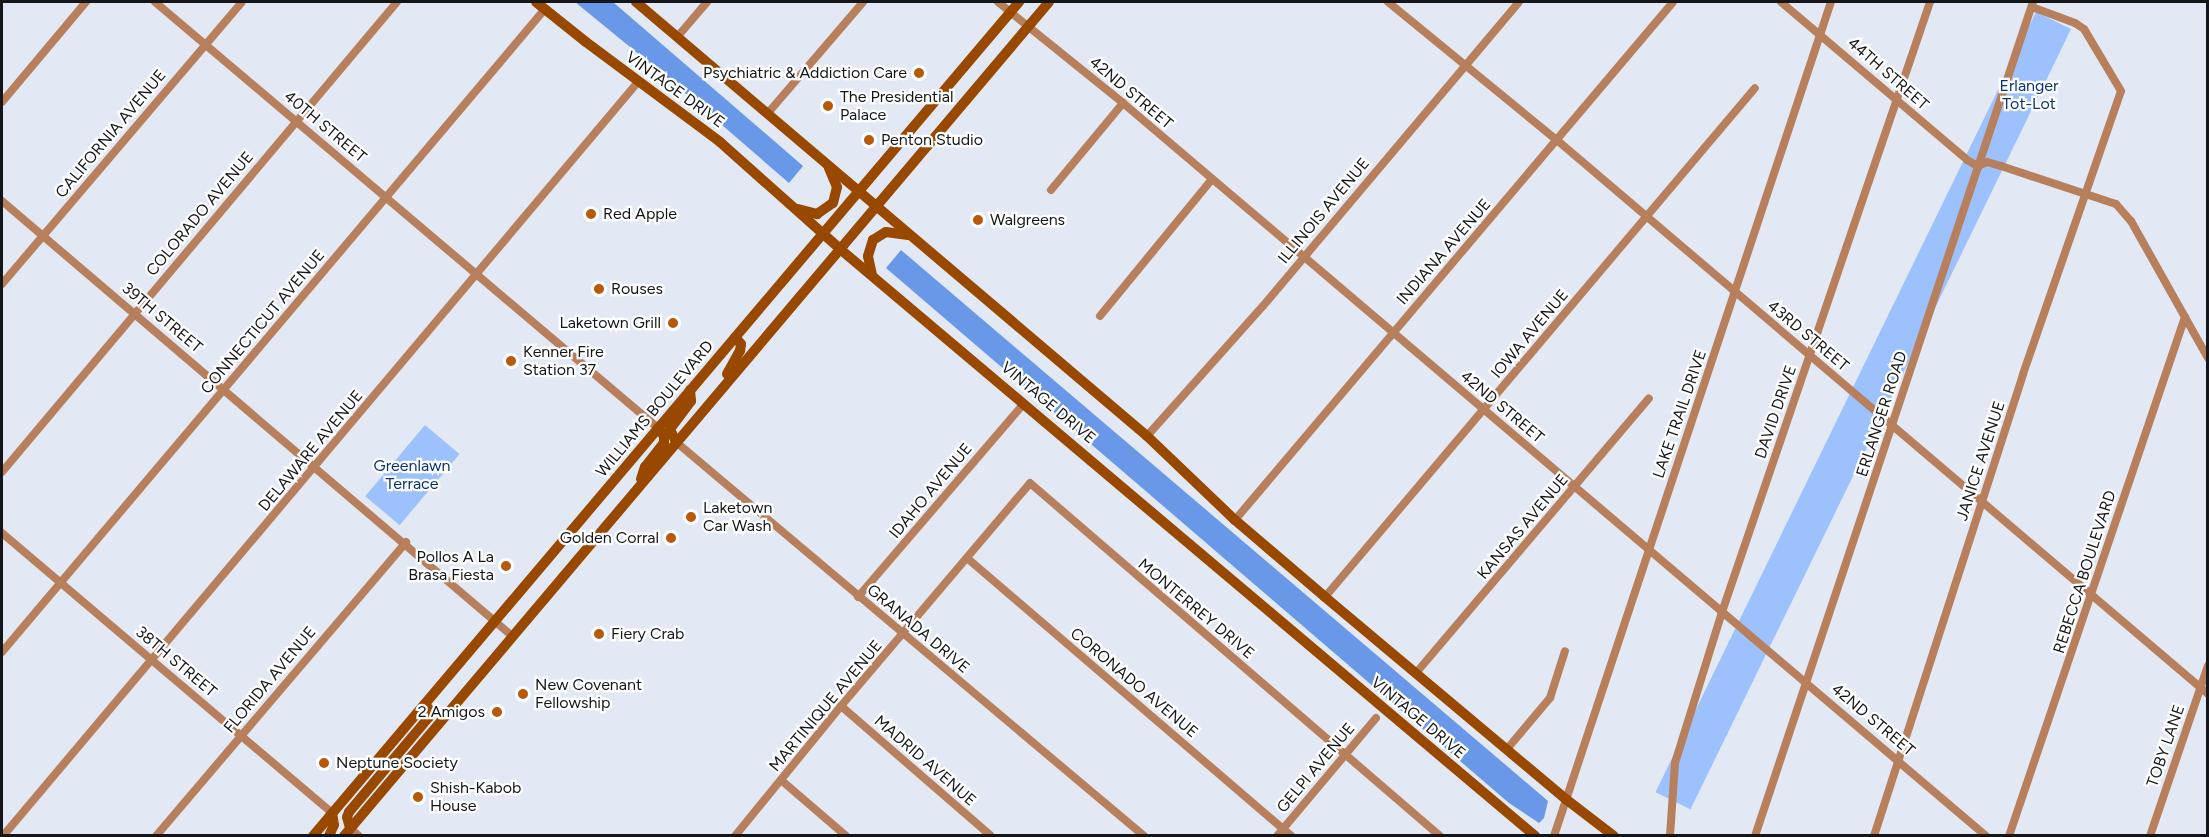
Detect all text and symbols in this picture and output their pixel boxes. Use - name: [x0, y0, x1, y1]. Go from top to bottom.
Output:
- street label: 44TH STREET: [1844, 34, 1932, 114]
- street label: VINTAGE DRIVE: [622, 48, 728, 132]
- street label: 42ND STREET: [1086, 53, 1176, 133]
- place label: Psychiatric & Addiction Care: [703, 63, 907, 83]
- street label: CALIFORNIA AVENUE: [52, 66, 170, 202]
- marker: Psychiatric & Addiction Care: [912, 66, 926, 80]
- park label: Erlanger Tot-Lot: [1999, 76, 2059, 114]
- street label: 40TH STREET: [280, 87, 370, 167]
- place label: The Presidential Palace: [840, 87, 953, 125]
- marker: The Presidential Palace: [821, 99, 835, 113]
- place label: Penton Studio: [881, 130, 983, 150]
- marker: Penton Studio: [862, 133, 876, 147]
- street label: COLORADO AVENUE: [142, 148, 258, 280]
- street label: ILLINOIS AVENUE: [1274, 154, 1374, 268]
- street label: INDIANA AVENUE: [1393, 195, 1495, 309]
- place label: Red Apple: [603, 204, 677, 224]
- marker: Red Apple: [584, 207, 598, 221]
- place label: Walgreens: [990, 210, 1065, 230]
- marker: Walgreens: [971, 213, 985, 227]
- street label: CONNECTICUT AVENUE: [197, 246, 329, 398]
- street label: 39TH STREET: [118, 279, 206, 357]
- place label: Rouses: [611, 279, 663, 299]
- marker: Rouses: [592, 282, 606, 296]
- street label: IOWA AVENUE: [1487, 286, 1573, 382]
- street label: 43RD STREET: [1764, 296, 1852, 376]
- place label: Laketown Grill: [559, 313, 661, 333]
- marker: Laketown Grill: [666, 316, 680, 330]
- street label: WILLIAMS BOULEVARD: [592, 337, 718, 481]
- place label: Kenner Fire Station 37: [523, 342, 604, 380]
- street label: LAKE TRAIL DRIVE: [1649, 347, 1711, 481]
- street label: ERLANGER ROAD: [1853, 349, 1911, 479]
- marker: Kenner Fire Station 37: [504, 354, 518, 368]
- street label: VINTAGE DRIVE: [997, 358, 1099, 448]
- street label: DAVID DRIVE: [1751, 363, 1801, 461]
- street label: 42ND STREET: [1457, 367, 1547, 447]
- street label: DELAWARE AVENUE: [255, 387, 367, 515]
- street label: JANICE AVENUE: [1953, 399, 2009, 523]
- street label: IDAHO AVENUE: [886, 439, 976, 543]
- park label: Greenlawn Terrace: [374, 456, 450, 494]
- street label: KANSAS AVENUE: [1473, 471, 1573, 583]
- street label: REBECCA BOULEVARD: [2050, 488, 2120, 656]
- place label: Laketown Car Wash: [703, 498, 772, 536]
- marker: Laketown Car Wash: [684, 510, 698, 524]
- place label: Golden Corral: [560, 528, 659, 548]
- marker: Golden Corral: [664, 531, 678, 545]
- place label: Pollos A La Brasa Fiesta: [408, 547, 494, 585]
- street label: MONTERREY DRIVE: [1134, 555, 1258, 663]
- marker: Pollos A La Brasa Fiesta: [499, 559, 513, 573]
- street label: GRANADA DRIVE: [863, 581, 973, 677]
- street label: 38TH STREET: [132, 623, 220, 701]
- street label: FLORIDA AVENUE: [220, 623, 320, 737]
- place label: Fiery Crab: [611, 624, 684, 644]
- street label: CORONADO AVENUE: [1066, 624, 1202, 742]
- marker: Fiery Crab: [592, 627, 606, 641]
- street label: MARTINIQUE AVENUE: [766, 637, 886, 775]
- street label: VINTAGE DRIVE: [1367, 673, 1469, 763]
- place label: New Covenant Fellowship: [535, 675, 642, 713]
- street label: 42ND STREET: [1828, 680, 1918, 760]
- marker: New Covenant Fellowship: [516, 687, 530, 701]
- place label: 2 Amigos: [418, 702, 485, 722]
- street label: TOBY LANE: [2143, 702, 2189, 790]
- marker: 2 Amigos: [490, 705, 504, 719]
- street label: MADRID AVENUE: [870, 712, 980, 810]
- street label: GELPI AVENUE: [1273, 719, 1359, 817]
- place label: Neptune Society: [336, 753, 458, 773]
- marker: Neptune Society: [317, 756, 331, 770]
- place label: Shish-Kabob House: [430, 778, 521, 816]
- marker: Shish-Kabob House: [411, 790, 425, 804]

